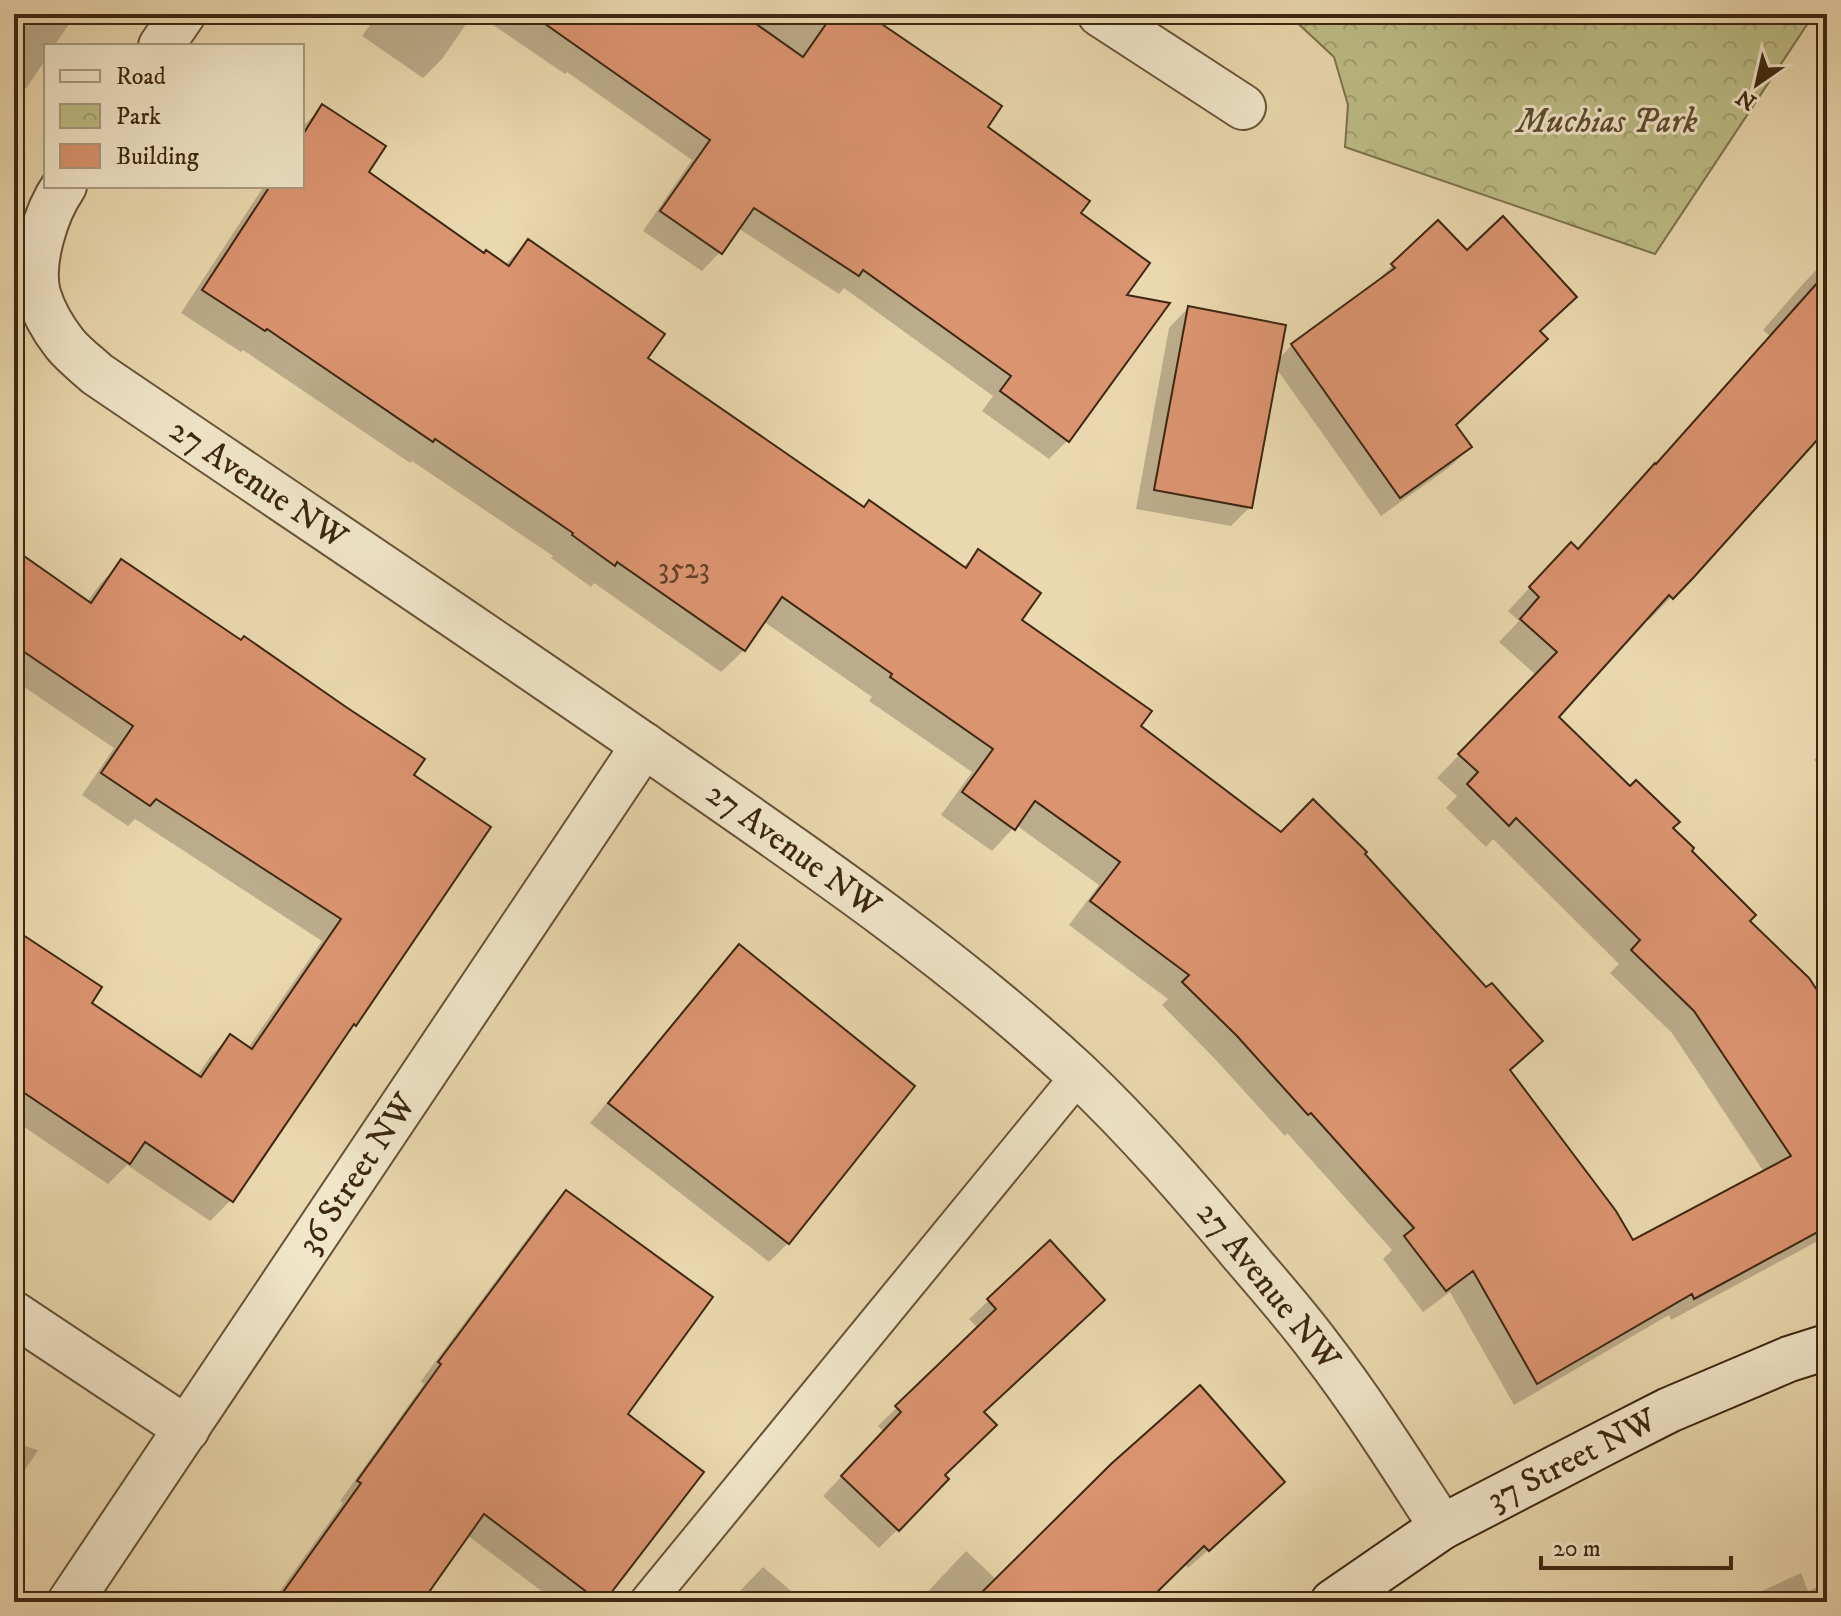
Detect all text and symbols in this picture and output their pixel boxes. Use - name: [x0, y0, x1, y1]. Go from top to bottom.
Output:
- legend: [44, 44, 304, 188]
- north arrow: [1717, 44, 1797, 124]
- text: Road: [116, 62, 166, 92]
- text: N: [1732, 83, 1762, 116]
- park label: Muchias Park: [1515, 101, 1698, 143]
- text: Park: [116, 102, 161, 132]
- text: Building: [116, 142, 199, 172]
- street label: 27 Avenue NW: [161, 409, 356, 559]
- house number: 3523: [658, 551, 710, 588]
- street label: 27 Avenue NW: [698, 773, 889, 928]
- street label: 36 Street NW: [288, 1085, 426, 1262]
- street label: 27 Avenue NW: [1187, 1193, 1350, 1380]
- street label: 37 Street NW: [1480, 1399, 1665, 1521]
- scale bar: [1541, 1520, 1731, 1570]
- text: 20 m: [1553, 1534, 1601, 1564]

